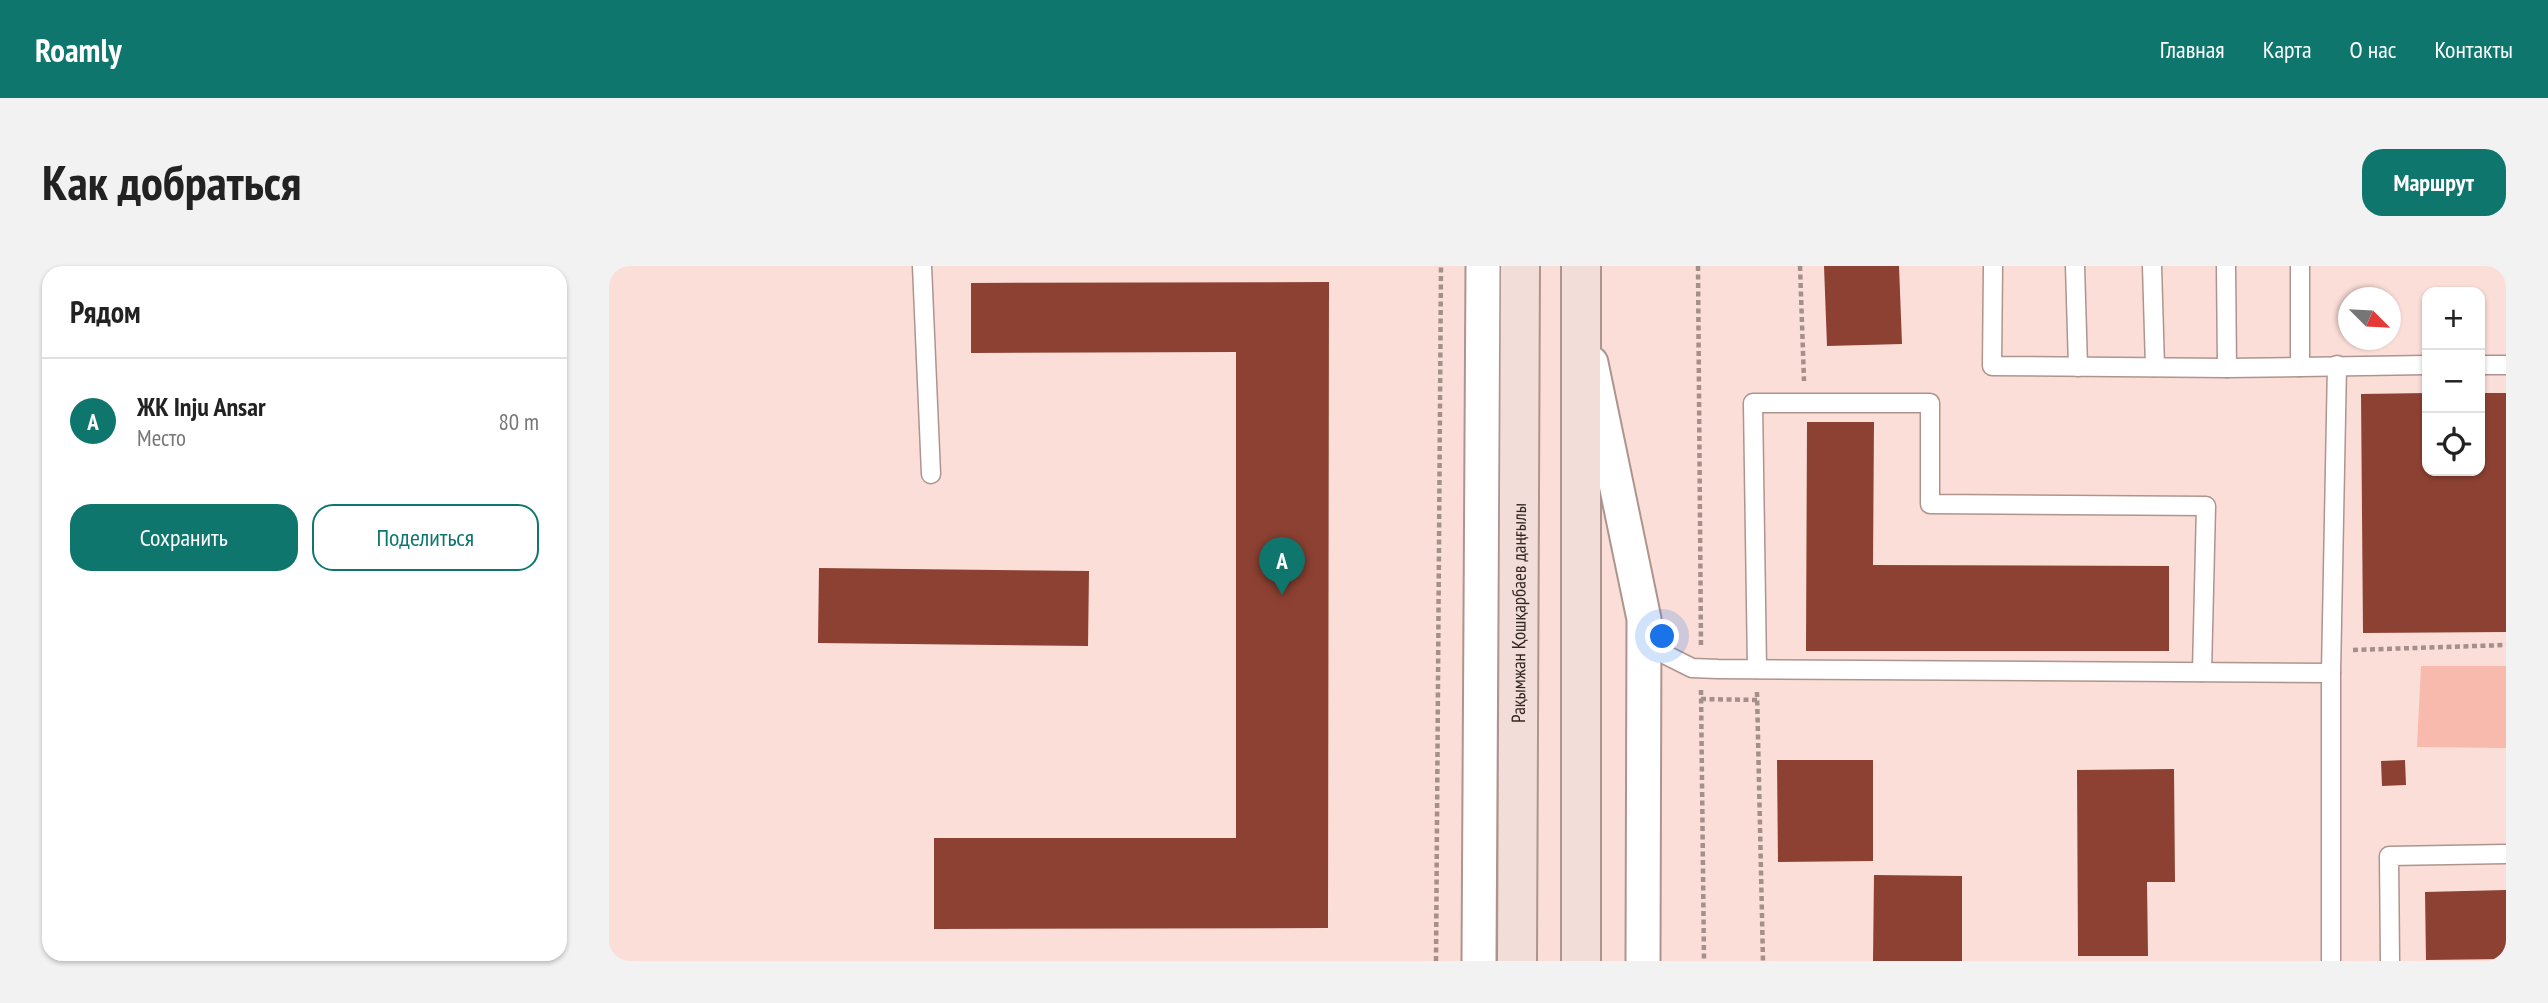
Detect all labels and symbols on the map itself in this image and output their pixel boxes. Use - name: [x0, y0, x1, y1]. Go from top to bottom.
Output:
- north arrow: [2338, 287, 2401, 350]
- street label: Рақымжан Қошқарбаев даңғылы: [1506, 503, 1531, 723]
- pin: A: [1259, 537, 1305, 595]
- your location: [1645, 619, 1679, 653]

